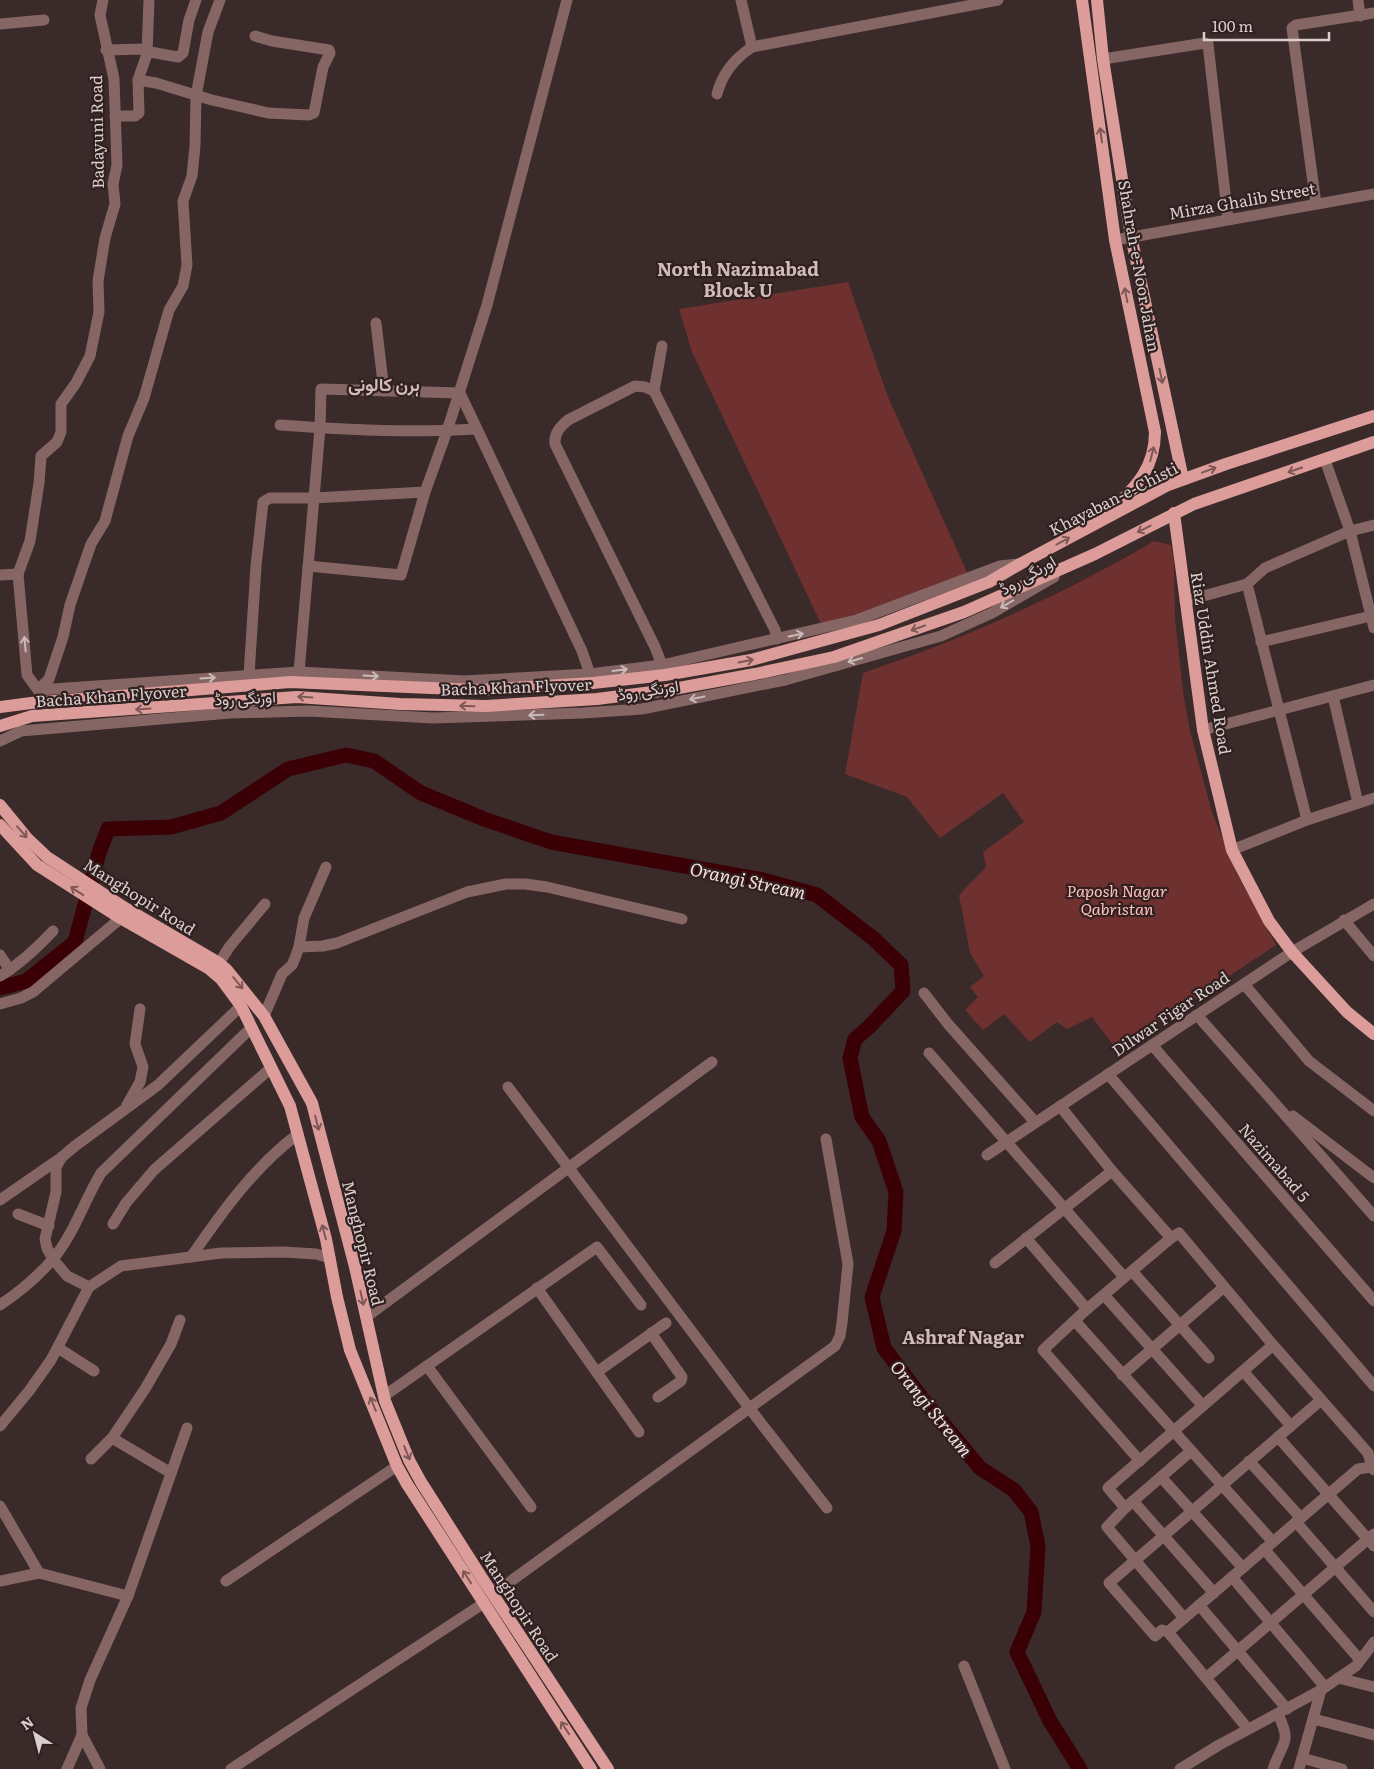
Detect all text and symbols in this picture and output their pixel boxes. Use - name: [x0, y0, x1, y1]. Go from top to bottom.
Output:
- scale bar: [1204, 10, 1329, 42]
- text: 100 m: [1212, 14, 1253, 37]
- street label: Badayuni Road: [83, 75, 109, 189]
- one-way arrow: [1096, 127, 1106, 143]
- street label: Mirza Ghalib Street: [1167, 175, 1318, 225]
- street label: Shahrah-e-Noor Jahan: [1113, 178, 1167, 354]
- district label: North Nazimabad Block U: [657, 255, 819, 303]
- one-way arrow: [1121, 287, 1131, 303]
- one-way arrow: [1157, 367, 1166, 383]
- district label: ہرن کالونی: [348, 370, 420, 397]
- one-way arrow: [1148, 447, 1157, 463]
- street label: Khayaban-e-Chisti: [1044, 455, 1182, 541]
- one-way arrow: [1200, 465, 1216, 474]
- one-way arrow: [1288, 466, 1303, 475]
- one-way arrow: [1137, 525, 1152, 534]
- one-way arrow: [1055, 536, 1070, 546]
- street label: اورنگی روڈ: [994, 548, 1060, 600]
- street label: Riaz Uddin Ahmed Road: [1186, 570, 1238, 757]
- one-way arrow: [1001, 600, 1015, 610]
- one-way arrow: [910, 623, 926, 633]
- one-way arrow: [788, 629, 804, 639]
- one-way arrow: [20, 637, 29, 653]
- one-way arrow: [737, 655, 753, 665]
- one-way arrow: [848, 656, 864, 666]
- one-way arrow: [612, 665, 628, 675]
- street label: Bacha Khan Flyover: [440, 671, 592, 701]
- one-way arrow: [362, 672, 378, 681]
- street label: اورنگی روڈ: [616, 672, 680, 706]
- one-way arrow: [200, 674, 216, 683]
- street label: Bacha Khan Flyover: [35, 678, 188, 712]
- street label: اورنگی روڈ: [214, 683, 276, 711]
- one-way arrow: [297, 693, 313, 702]
- one-way arrow: [690, 694, 706, 703]
- one-way arrow: [459, 701, 475, 710]
- one-way arrow: [135, 704, 151, 713]
- one-way arrow: [528, 710, 544, 720]
- one-way arrow: [17, 826, 28, 839]
- street label: Manghopir Road: [79, 852, 201, 940]
- water label: Orangi Stream: [688, 855, 809, 905]
- park label: Paposh Nagar Qabristan: [1067, 878, 1167, 920]
- one-way arrow: [70, 886, 84, 896]
- street label: Dilwar Figar Road: [1106, 965, 1234, 1061]
- one-way arrow: [232, 976, 243, 989]
- one-way arrow: [313, 1115, 322, 1131]
- street label: Nazimabad 5: [1234, 1117, 1316, 1207]
- street label: Manghopir Road: [337, 1178, 391, 1308]
- one-way arrow: [319, 1224, 328, 1240]
- one-way arrow: [358, 1289, 367, 1305]
- district label: Ashraf Nagar: [902, 1323, 1024, 1350]
- water label: Orangi Stream: [884, 1354, 980, 1462]
- one-way arrow: [368, 1397, 377, 1412]
- one-way arrow: [403, 1445, 412, 1460]
- street label: Manghopir Road: [475, 1546, 565, 1666]
- one-way arrow: [462, 1570, 472, 1584]
- north arrow: [10, 1709, 60, 1759]
- text: N: [16, 1711, 38, 1734]
- one-way arrow: [559, 1721, 570, 1735]

